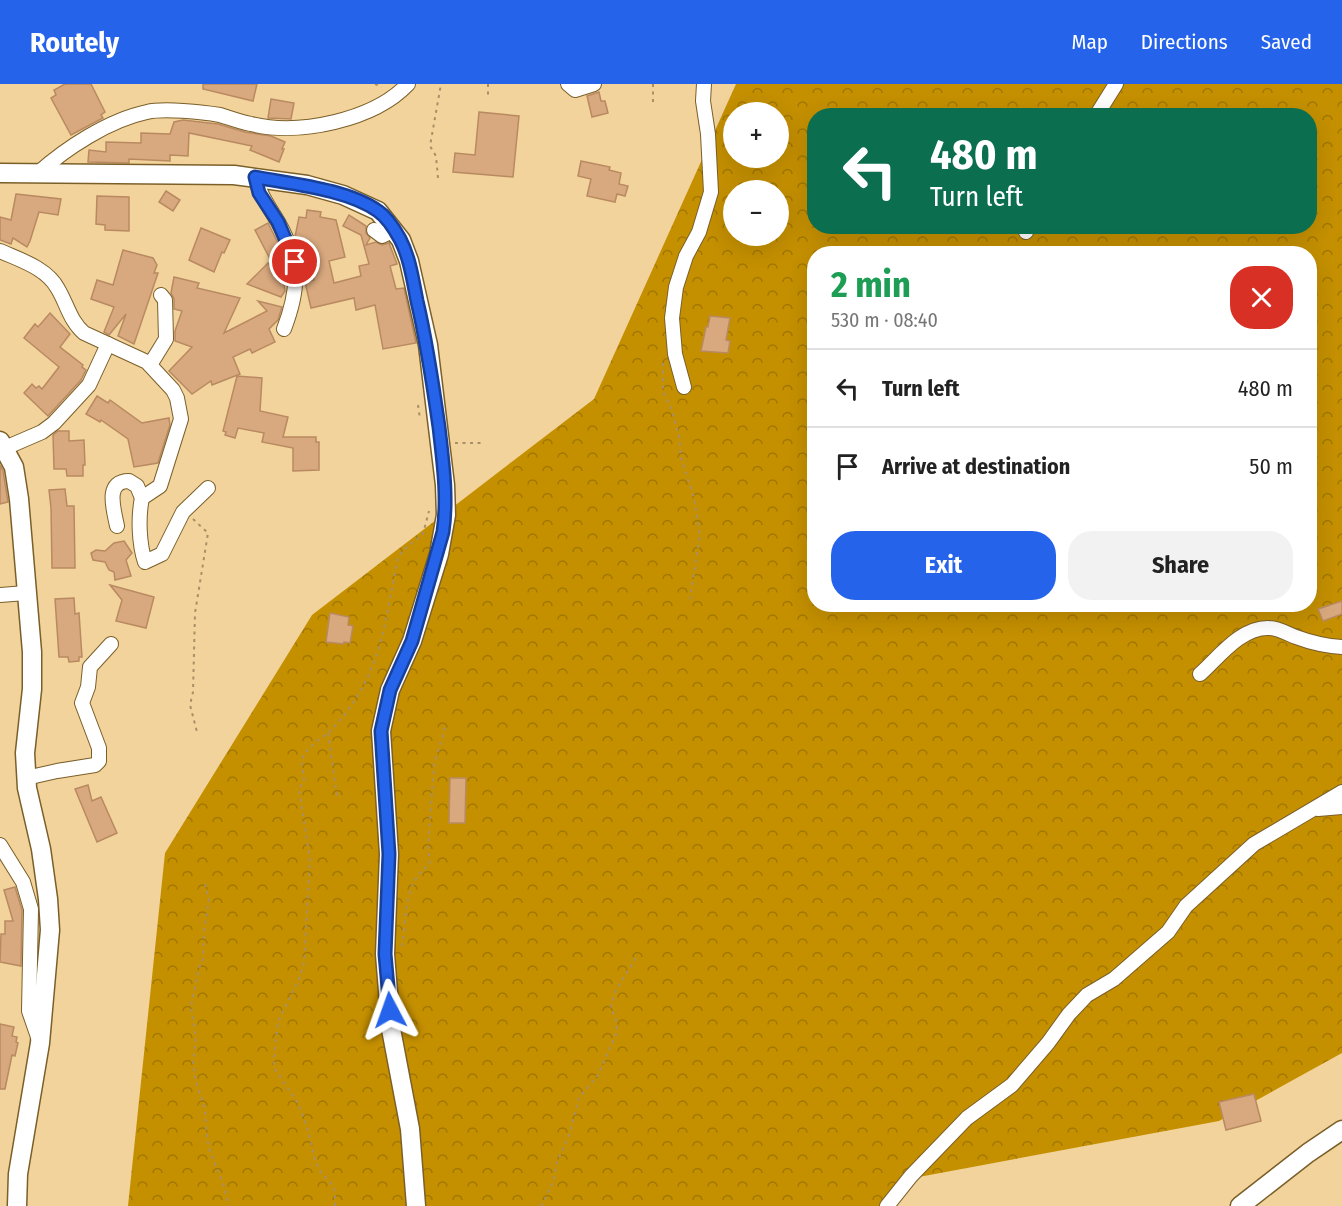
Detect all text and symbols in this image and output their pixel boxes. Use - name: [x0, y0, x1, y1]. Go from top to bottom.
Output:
- text: Routely: [30, 26, 119, 59]
- text: Map: [1071, 29, 1108, 55]
- text: Directions: [1141, 29, 1228, 55]
- text: Saved: [1261, 29, 1312, 55]
- map controls: [723, 102, 789, 246]
- button: +: [723, 102, 789, 168]
- text: 480 m: [930, 130, 1037, 180]
- icon: left: [831, 132, 909, 210]
- button: −: [723, 180, 789, 246]
- text: Turn left: [930, 181, 1023, 213]
- pin: [269, 236, 320, 287]
- icon: arrive: [278, 245, 311, 278]
- text: 2 min: [831, 263, 911, 307]
- button: close: [1230, 266, 1293, 329]
- text: 530 m · 08:40: [831, 308, 938, 332]
- icon: left: [831, 372, 864, 405]
- text: Turn left: [882, 375, 960, 402]
- text: 480 m: [1238, 375, 1293, 402]
- icon: arrive: [831, 450, 864, 483]
- text: Arrive at destination: [882, 453, 1070, 480]
- text: 50 m: [1249, 453, 1293, 480]
- button: Exit: [831, 531, 1056, 600]
- button: Share: [1068, 531, 1293, 600]
- position arrow: [358, 978, 422, 1042]

